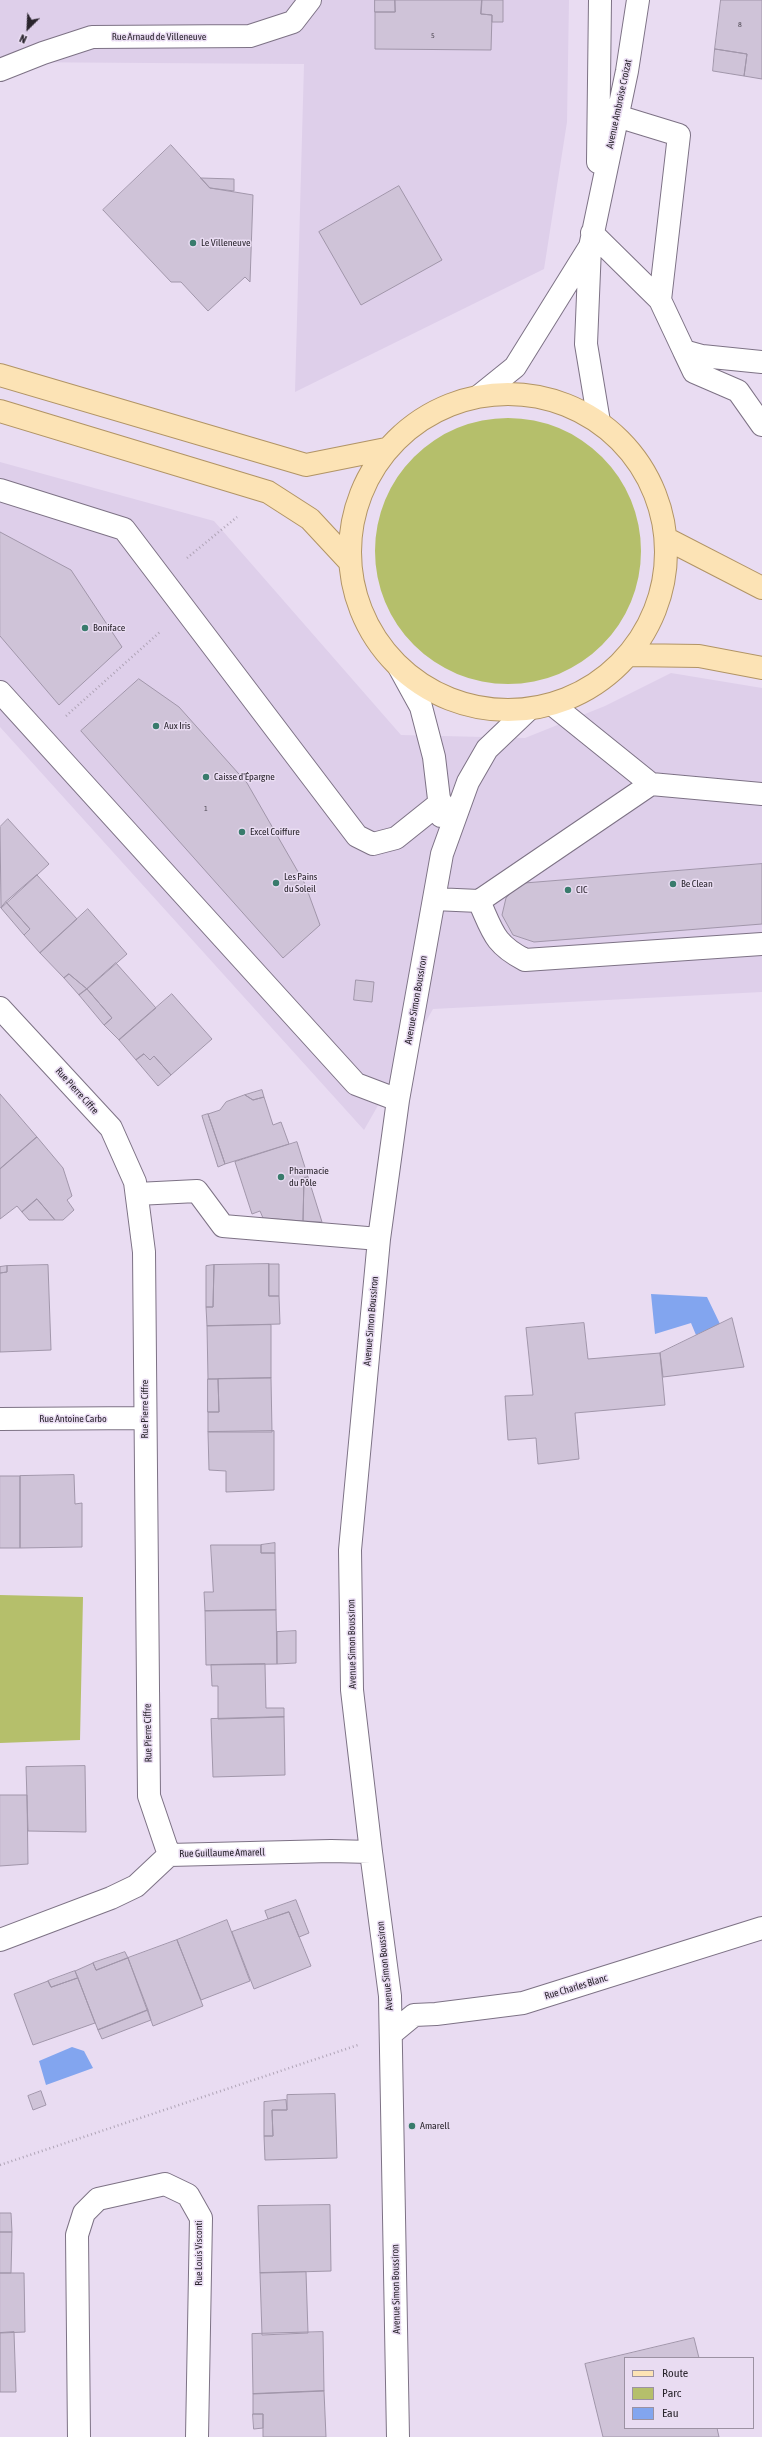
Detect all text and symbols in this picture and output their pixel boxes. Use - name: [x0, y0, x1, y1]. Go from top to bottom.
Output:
- north arrow: [8, 8, 48, 48]
- house number: 8: [738, 19, 742, 29]
- house number: 5: [431, 30, 435, 40]
- street label: Rue Arnaud de Villeneuve: [112, 31, 206, 43]
- text: N: [18, 32, 29, 46]
- street label: Avenue Ambroise Croizat: [604, 58, 634, 150]
- place label: Le Villeneuve: [201, 237, 250, 249]
- marker: Le Villeneuve: [188, 238, 198, 248]
- place label: Boniface: [93, 622, 125, 634]
- marker: Boniface: [80, 623, 90, 633]
- place label: Aux Iris: [164, 720, 190, 732]
- marker: Aux Iris: [151, 721, 161, 731]
- place label: Caisse d'Épargne: [214, 771, 275, 783]
- marker: Caisse d'Épargne: [201, 772, 211, 782]
- house number: 1: [204, 803, 208, 813]
- place label: Excel Coiffure: [250, 826, 300, 838]
- marker: Excel Coiffure: [237, 827, 247, 837]
- place label: Les Pains du Soleil: [284, 871, 317, 894]
- marker: Les Pains du Soleil: [271, 878, 281, 888]
- place label: Be Clean: [681, 878, 713, 890]
- marker: Be Clean: [668, 879, 678, 889]
- place label: CIC: [576, 884, 588, 896]
- marker: CIC: [563, 885, 573, 895]
- street label: Avenue Simon Boussiron: [402, 955, 430, 1045]
- street label: Rue Pierre Ciffre: [53, 1065, 101, 1117]
- place label: Pharmacie du Pôle: [289, 1165, 329, 1188]
- marker: Pharmacie du Pôle: [276, 1172, 286, 1182]
- street label: Avenue Simon Boussiron: [361, 1276, 381, 1366]
- street label: Rue Pierre Ciffre: [139, 1380, 151, 1438]
- street label: Rue Antoine Carbo: [39, 1413, 107, 1425]
- street label: Avenue Simon Boussiron: [345, 1599, 359, 1689]
- street label: Rue Pierre Ciffre: [141, 1703, 155, 1763]
- street label: Rue Guillaume Amarell: [179, 1846, 265, 1860]
- street label: Avenue Simon Boussiron: [374, 1921, 396, 2011]
- street label: Rue Charles Blanc: [543, 1972, 609, 2002]
- place label: Amarell: [420, 2120, 450, 2132]
- marker: Amarell: [407, 2121, 417, 2131]
- street label: Rue Louis Visconti: [193, 2220, 205, 2286]
- street label: Avenue Simon Boussiron: [389, 2244, 403, 2334]
- legend: [624, 2357, 754, 2429]
- text: Route: [662, 2366, 688, 2380]
- text: Parc: [662, 2386, 681, 2400]
- text: Eau: [662, 2406, 679, 2420]

